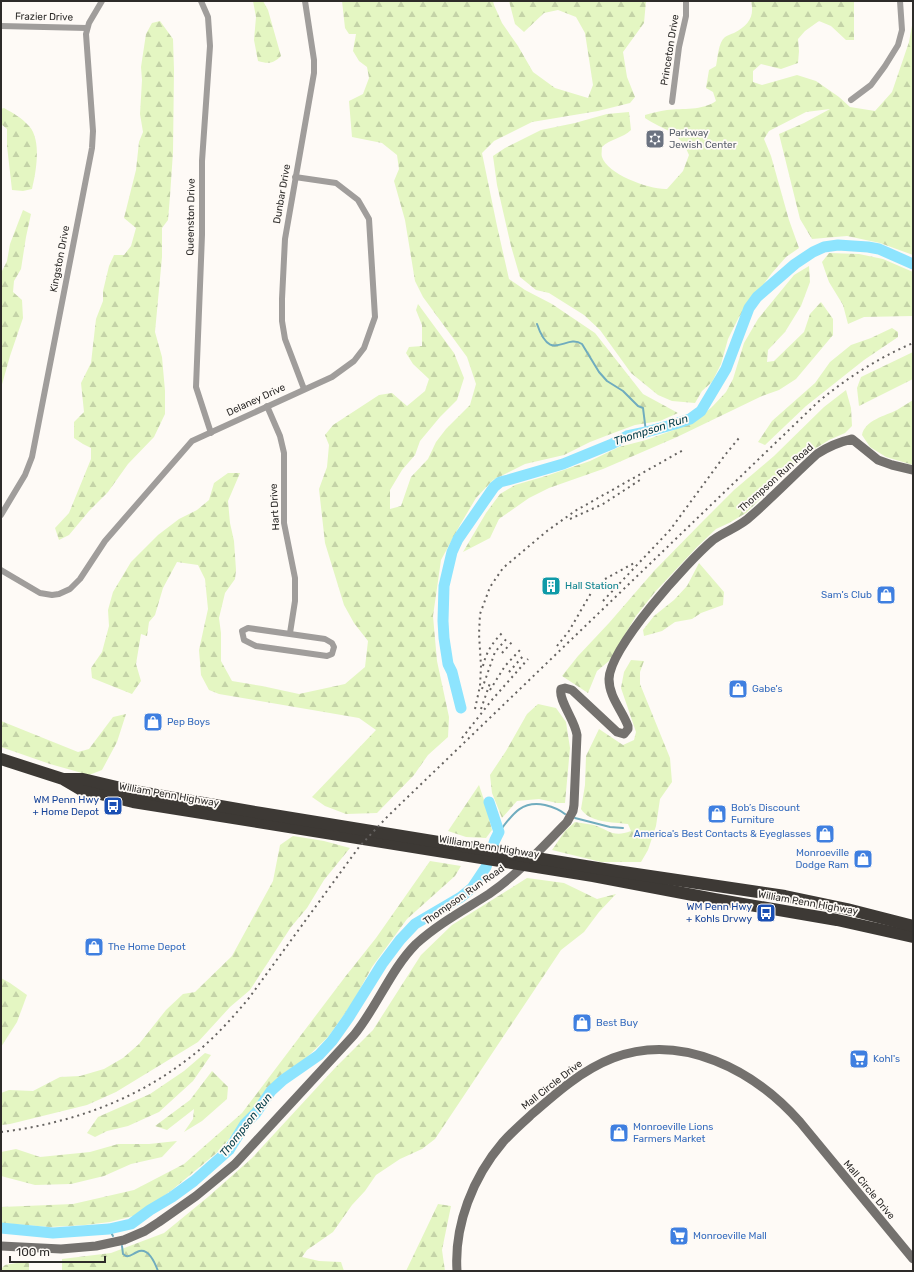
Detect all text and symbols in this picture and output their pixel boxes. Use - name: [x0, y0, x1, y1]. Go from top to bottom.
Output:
- street label: Frazier Drive: [15, 10, 74, 24]
- street label: Princeton Drive: [658, 13, 682, 87]
- place label: Parkway Jewish Center: [669, 127, 737, 151]
- synagogue icon: Parkway Jewish Center: [644, 128, 666, 150]
- street label: Dunbar Drive: [271, 163, 293, 225]
- street label: Queenston Drive: [184, 178, 198, 256]
- street label: Kingston Drive: [48, 224, 72, 293]
- street label: Delaney Drive: [225, 381, 288, 419]
- water label: Thompson Run: [612, 412, 690, 448]
- street label: Thompson Run Road: [736, 441, 816, 515]
- street label: Hart Drive: [268, 483, 282, 531]
- building icon: Hall Station: [540, 575, 562, 597]
- place label: Hall Station: [565, 580, 619, 592]
- shop icon: Sam's Club: [875, 584, 897, 606]
- place label: Sam's Club: [821, 589, 872, 601]
- shop icon: Gabe's: [727, 678, 749, 700]
- place label: Gabe's: [752, 683, 783, 695]
- shop icon: Pep Boys: [142, 711, 164, 733]
- place label: Pep Boys: [167, 716, 210, 728]
- street label: William Penn Highway: [118, 780, 220, 810]
- place label: WM Penn Hwy + Home Depot: [32, 794, 99, 818]
- bus stop icon: WM Penn Hwy + Home Depot: [102, 795, 124, 817]
- place label: Bob’s Discount Furniture: [731, 802, 800, 826]
- shop icon: Bob’s Discount Furniture: [706, 803, 728, 825]
- shop icon: America's Best Contacts & Eyeglasses: [814, 823, 836, 845]
- place label: America's Best Contacts & Eyeglasses: [634, 828, 811, 840]
- street label: William Penn Highway: [438, 833, 541, 861]
- place label: Monroeville Dodge Ram: [795, 847, 849, 871]
- shop icon: Monroeville Dodge Ram: [852, 848, 874, 870]
- street label: Thompson Run Road: [421, 862, 507, 928]
- street label: William Penn Highway: [757, 888, 859, 918]
- place label: WM Penn Hwy + Kohls Drvwy: [686, 901, 752, 925]
- bus stop icon: WM Penn Hwy + Kohls Drvwy: [755, 902, 777, 924]
- shop icon: The Home Depot: [83, 936, 105, 958]
- place label: The Home Depot: [108, 941, 186, 953]
- shop icon: Best Buy: [571, 1012, 593, 1034]
- place label: Best Buy: [596, 1017, 638, 1029]
- supermarket icon: Kohl's: [848, 1048, 870, 1070]
- place label: Kohl's: [873, 1053, 900, 1065]
- street label: Mall Circle Drive: [519, 1057, 585, 1112]
- water label: Thompson Run: [217, 1090, 275, 1159]
- place label: Monroeville Lions Farmers Market: [633, 1121, 713, 1145]
- shop icon: Monroeville Lions Farmers Market: [608, 1122, 630, 1144]
- street label: Mall Circle Drive: [841, 1158, 898, 1222]
- supermarket icon: Monroeville Mall: [668, 1225, 690, 1247]
- place label: Monroeville Mall: [693, 1230, 767, 1242]
- scale bar: [10, 1238, 105, 1264]
- text: 100 m: [16, 1245, 50, 1259]

